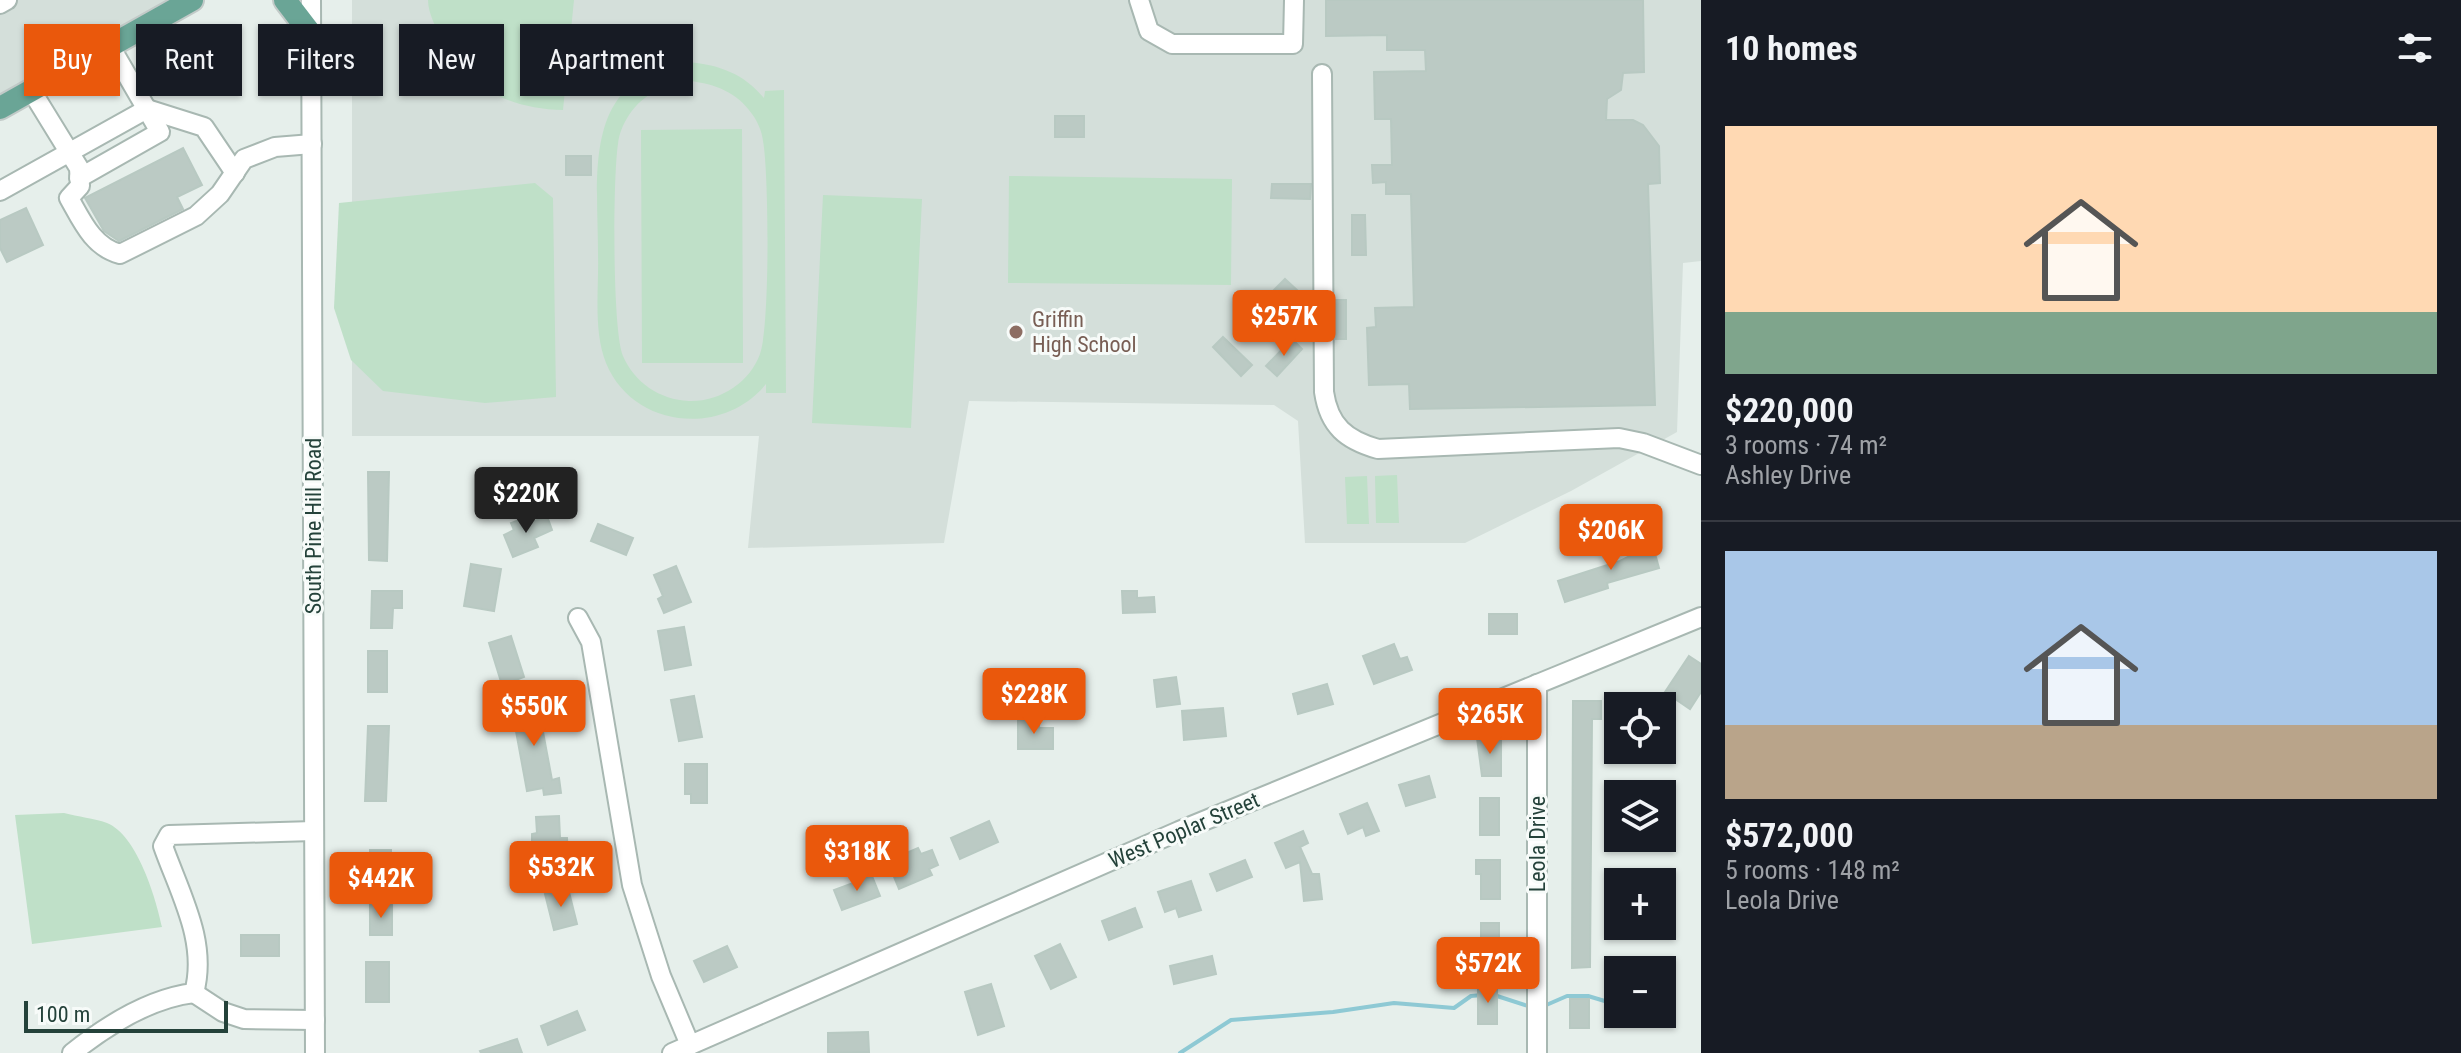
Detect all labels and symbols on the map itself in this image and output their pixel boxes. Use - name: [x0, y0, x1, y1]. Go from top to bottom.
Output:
- pin: $257K: [1228, 290, 1340, 358]
- place label: Griffin High School: [1032, 307, 1137, 357]
- marker: Griffin High School: [1007, 323, 1025, 341]
- street label: South Pine Hill Road: [301, 438, 326, 614]
- pin: $220K: [470, 467, 582, 535]
- pin: $206K: [1555, 504, 1667, 572]
- pin: $228K: [978, 668, 1090, 736]
- pin: $550K: [478, 680, 590, 748]
- pin: $265K: [1434, 688, 1546, 756]
- street label: West Poplar Street: [1105, 787, 1263, 873]
- street label: Leola Drive: [1525, 796, 1550, 892]
- pin: $318K: [801, 825, 913, 893]
- pin: $532K: [505, 841, 617, 909]
- pin: $442K: [325, 852, 437, 920]
- pin: $572K: [1432, 937, 1544, 1005]
- scale bar: [24, 997, 228, 1033]

